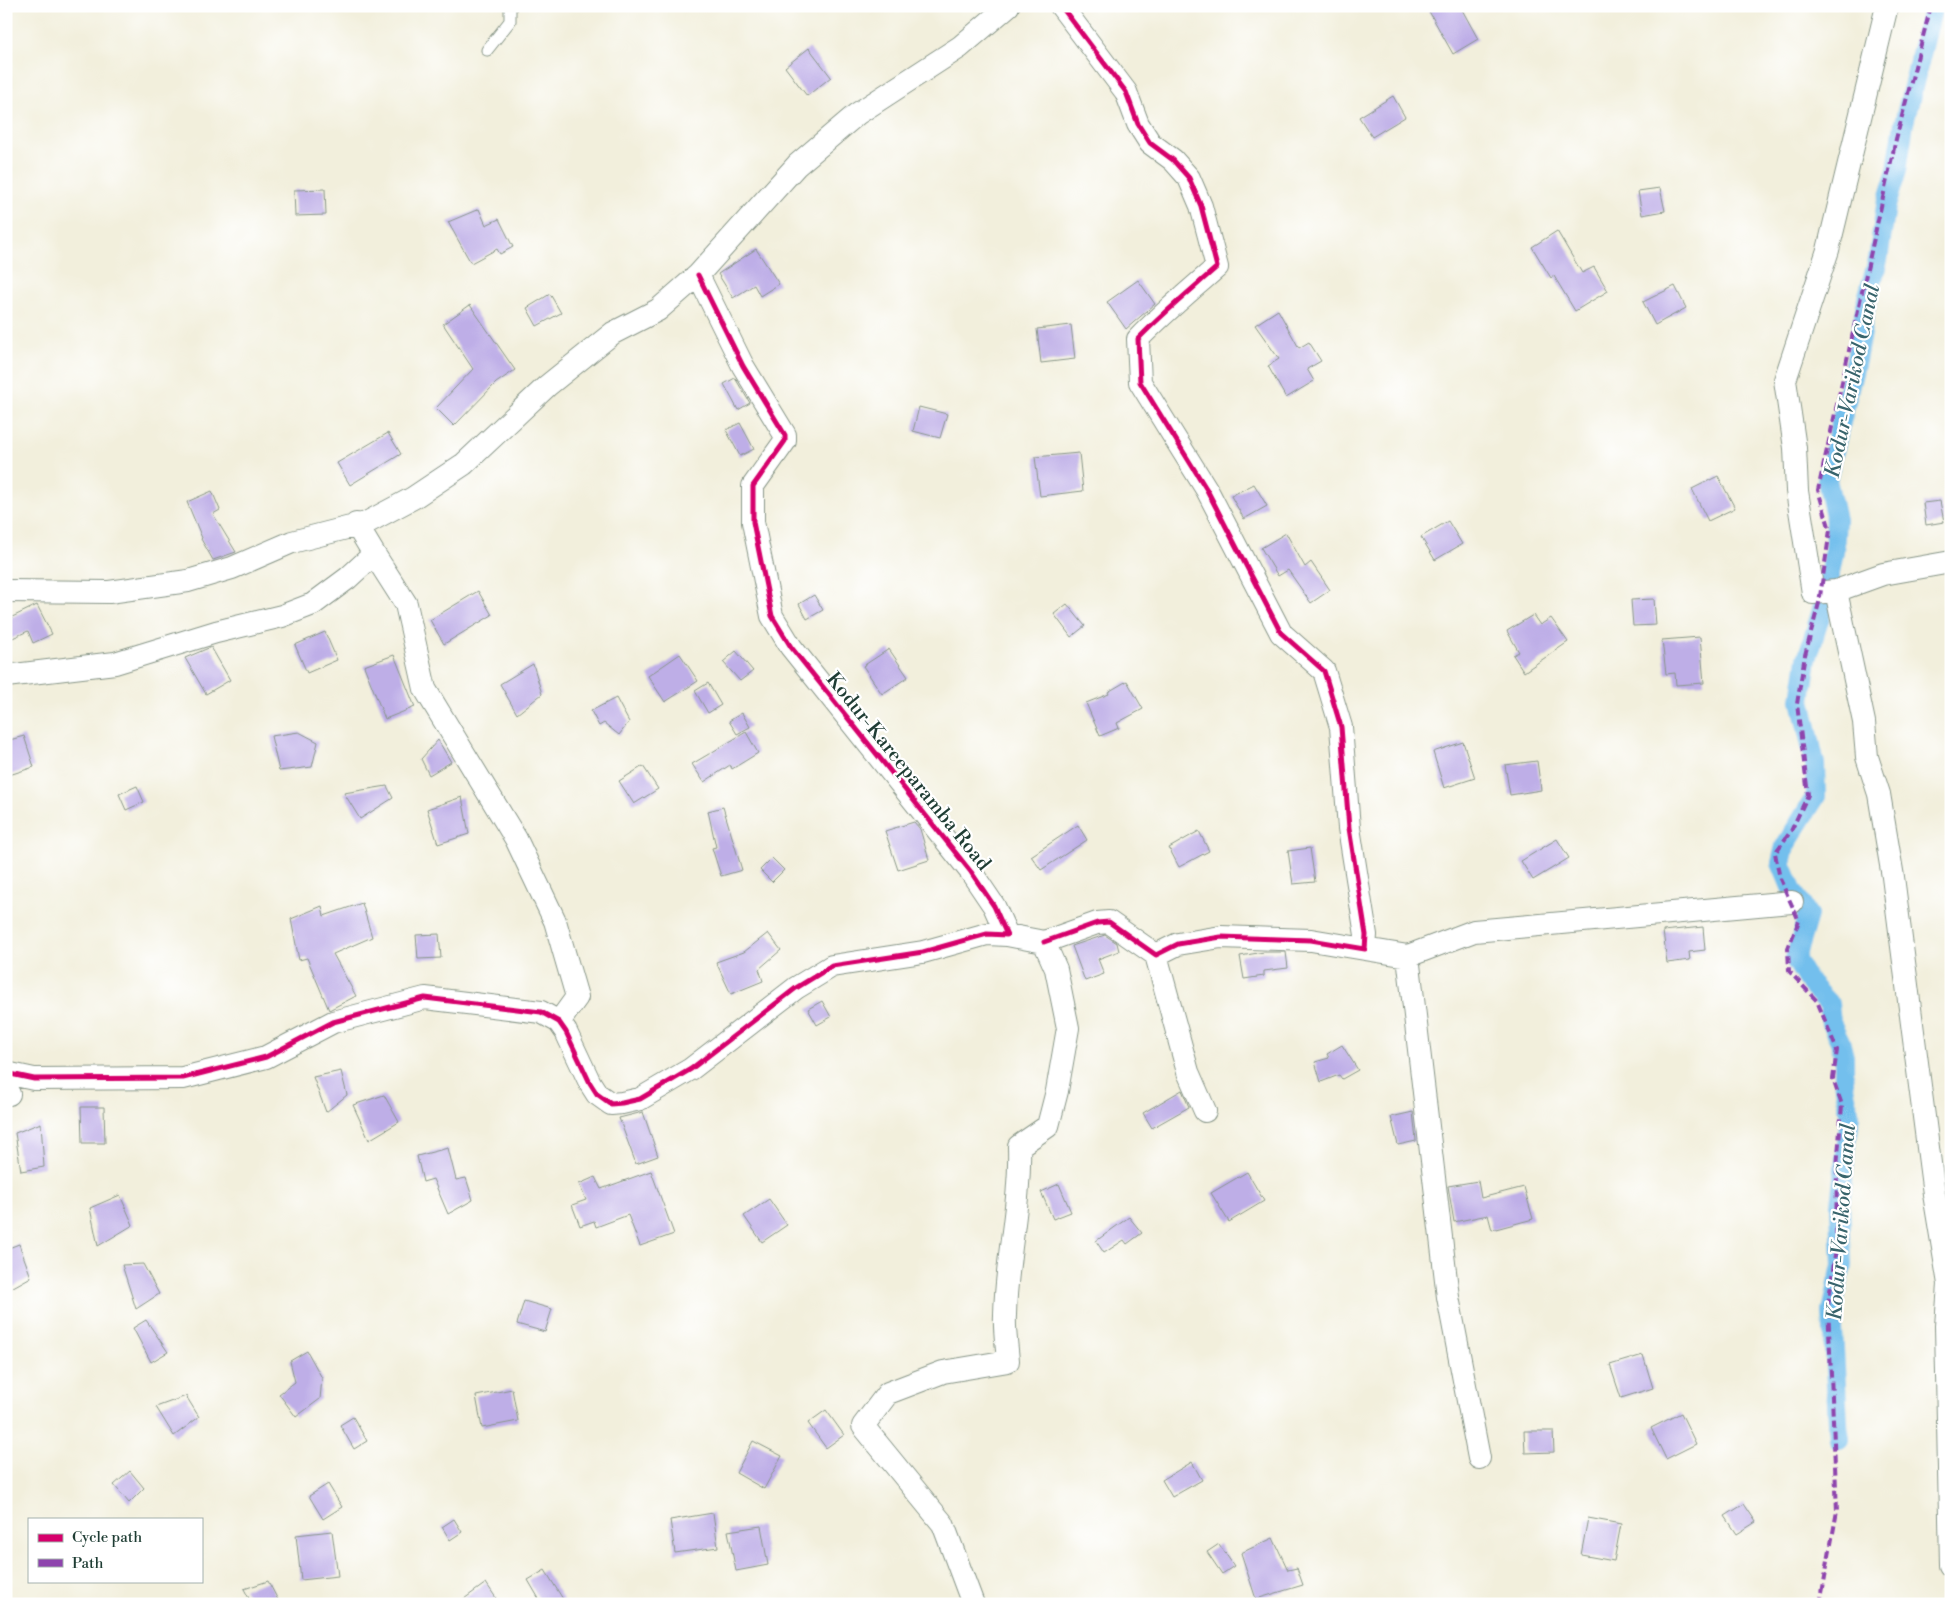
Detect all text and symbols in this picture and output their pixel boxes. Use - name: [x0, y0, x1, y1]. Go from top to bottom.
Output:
- water label: Kodur-Varikod Canal: [1820, 282, 1886, 481]
- street label: Kodur-Kareeparamba Road: [820, 668, 996, 877]
- water label: Kodur-Varikod Canal: [1822, 1122, 1862, 1322]
- legend: [28, 1518, 202, 1582]
- text: Cycle path: [72, 1528, 142, 1547]
- text: Path: [72, 1554, 104, 1573]

